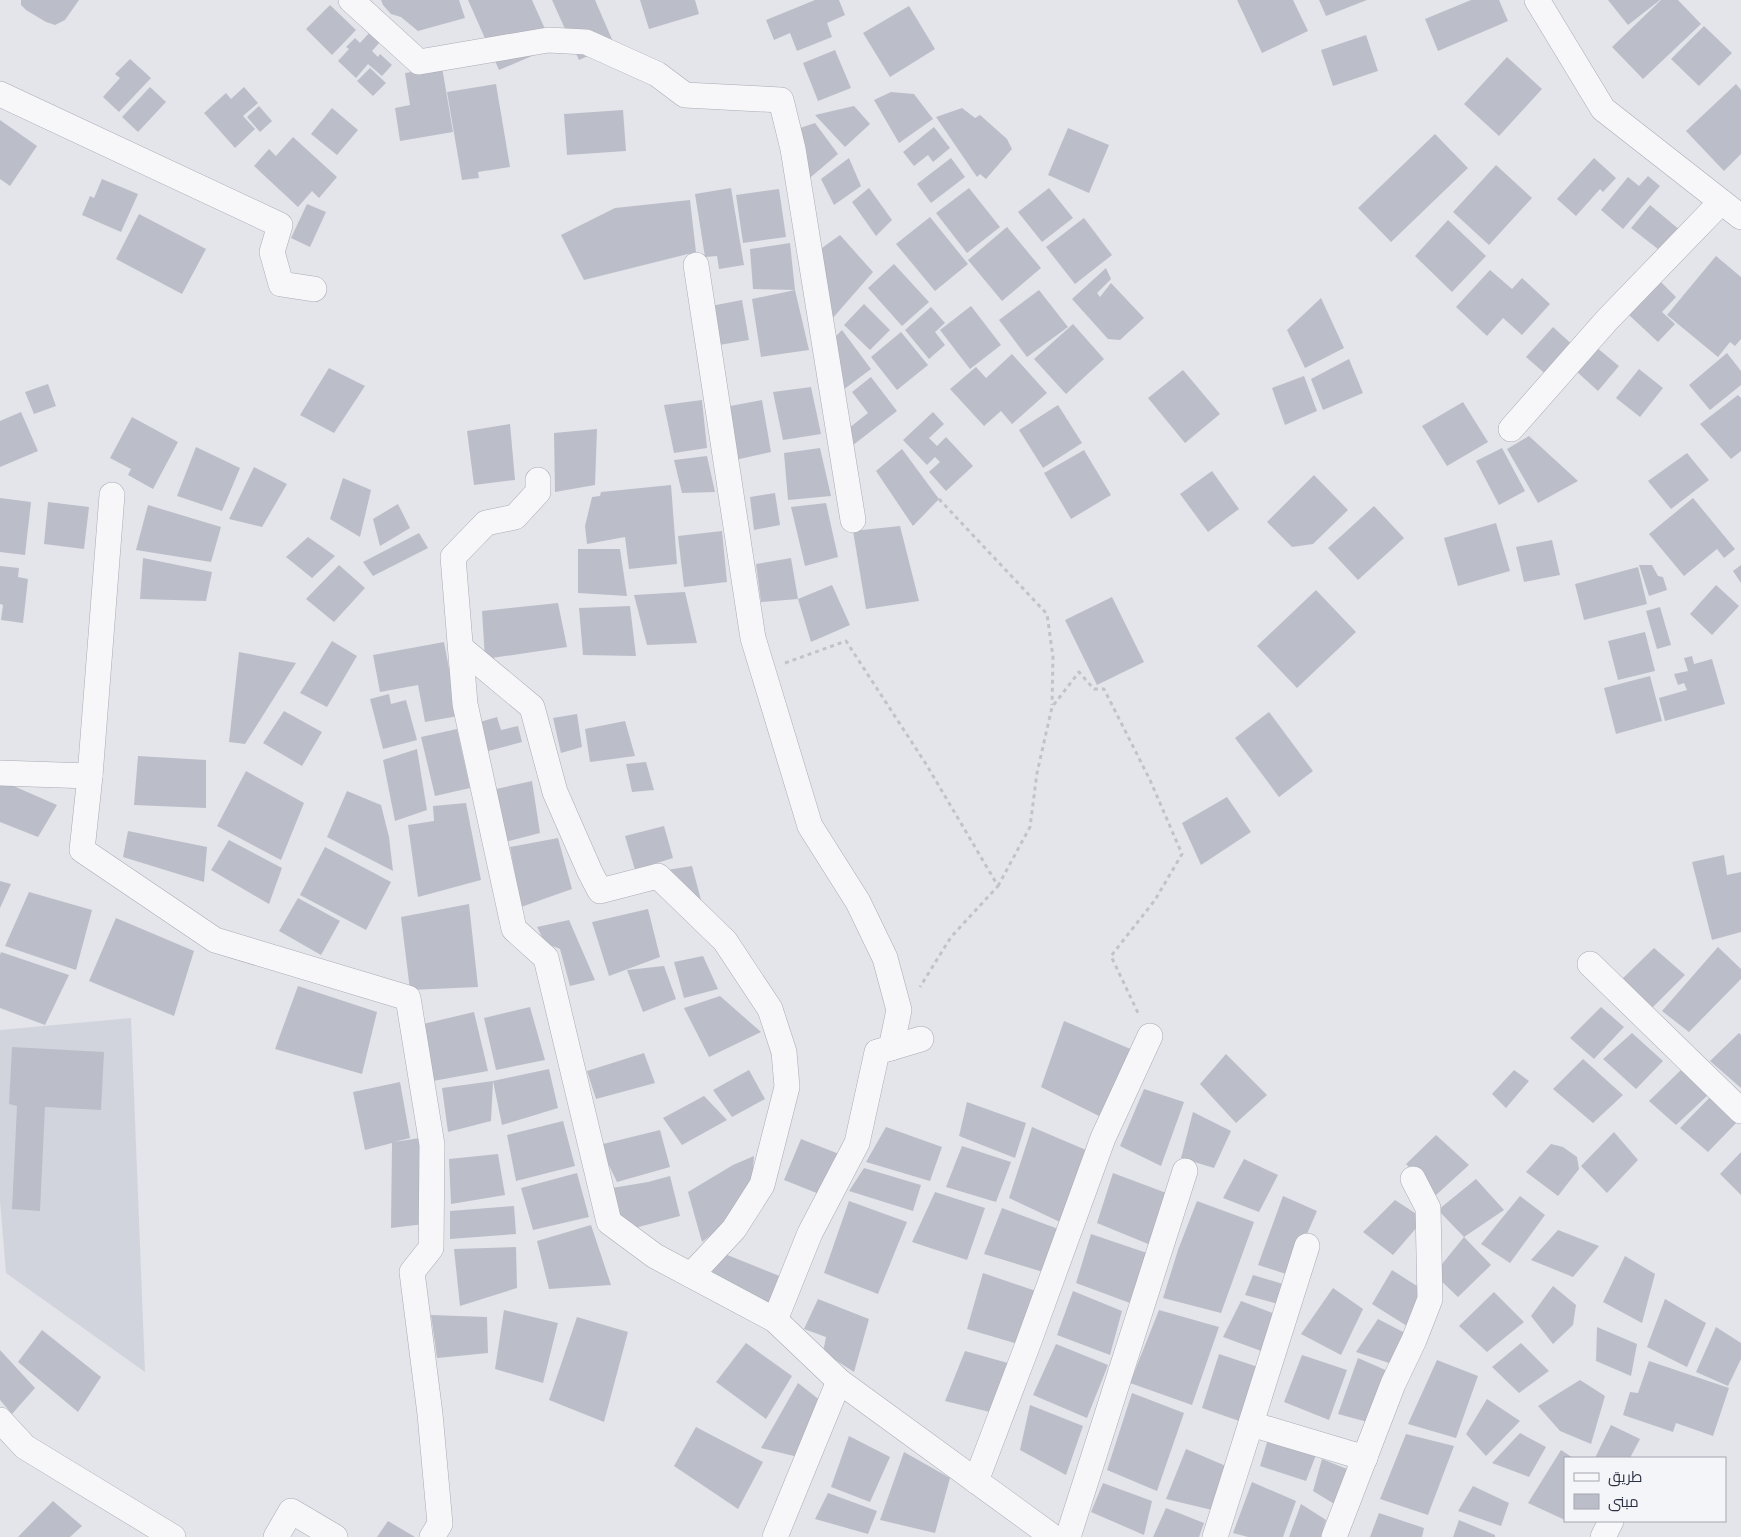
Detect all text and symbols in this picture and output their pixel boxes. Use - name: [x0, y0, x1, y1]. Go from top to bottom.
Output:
- legend: [1564, 1457, 1726, 1522]
- text: طريق: [1608, 1468, 1642, 1487]
- text: مبنى: [1608, 1493, 1639, 1512]

